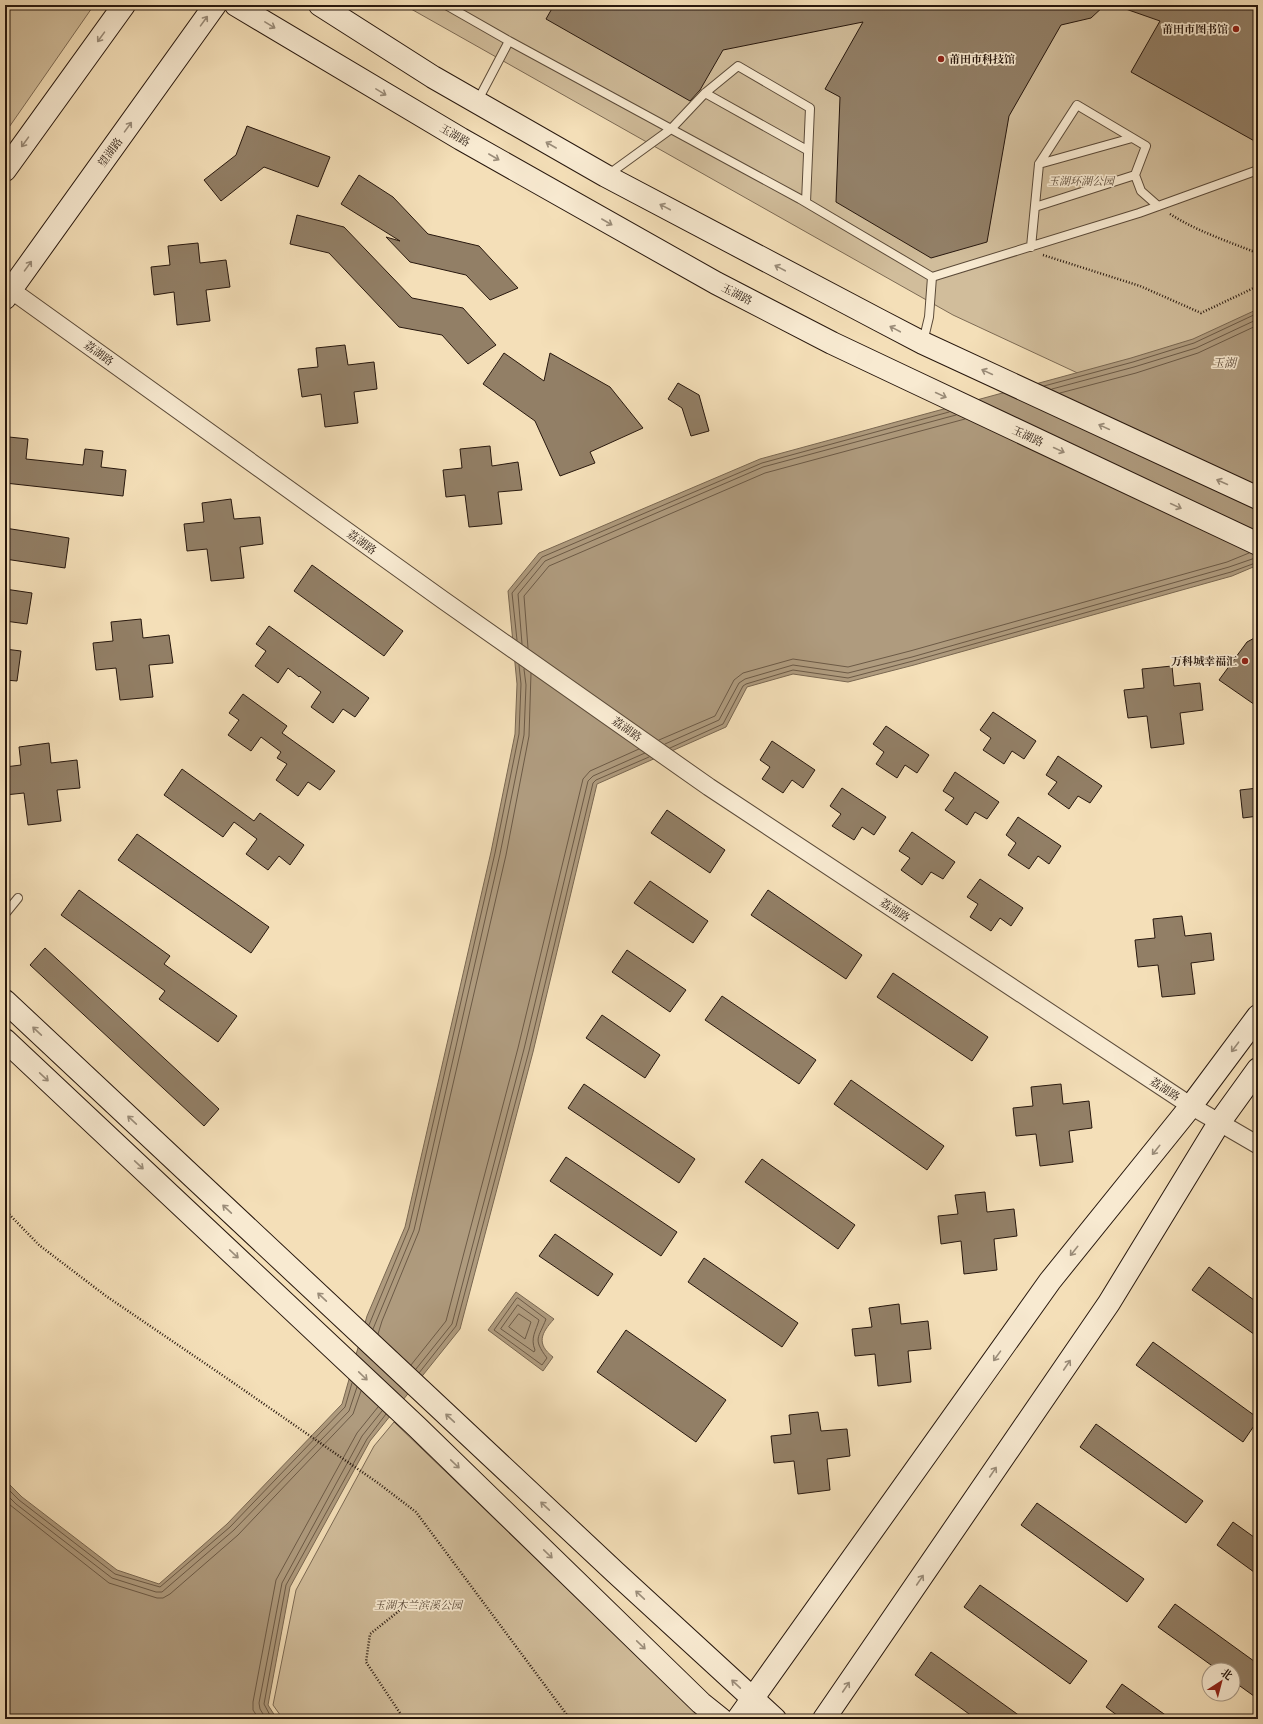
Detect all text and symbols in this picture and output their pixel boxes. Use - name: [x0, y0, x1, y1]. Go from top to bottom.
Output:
- one-way arrow: [200, 16, 208, 27]
- one-way arrow: [264, 21, 276, 29]
- place label: 莆田市图书馆: [1162, 23, 1228, 38]
- marker: 莆田市图书馆: [1231, 24, 1241, 34]
- one-way arrow: [97, 31, 105, 42]
- place label: 莆田市科技馆: [949, 53, 1015, 68]
- marker: 莆田市科技馆: [936, 54, 946, 64]
- one-way arrow: [375, 88, 387, 96]
- one-way arrow: [124, 121, 132, 132]
- street label: 玉湖路: [436, 122, 472, 151]
- street label: 望湖路: [95, 135, 127, 171]
- one-way arrow: [21, 136, 29, 147]
- one-way arrow: [545, 140, 557, 148]
- one-way arrow: [488, 154, 500, 162]
- park label: 玉湖环湖公园: [1048, 175, 1116, 190]
- one-way arrow: [659, 203, 671, 211]
- one-way arrow: [600, 218, 612, 226]
- one-way arrow: [24, 261, 32, 272]
- one-way arrow: [774, 264, 786, 272]
- street label: 玉湖路: [718, 281, 754, 310]
- one-way arrow: [889, 325, 901, 332]
- street label: 荔湖路: [80, 338, 116, 370]
- water label: 玉湖: [1212, 356, 1238, 372]
- one-way arrow: [981, 368, 993, 375]
- one-way arrow: [935, 392, 947, 399]
- one-way arrow: [1099, 423, 1111, 430]
- street label: 玉湖路: [1009, 424, 1045, 451]
- one-way arrow: [1052, 447, 1064, 454]
- one-way arrow: [1217, 477, 1229, 485]
- one-way arrow: [1170, 503, 1182, 510]
- street label: 荔湖路: [343, 527, 379, 559]
- place label: 万科城幸福汇: [1171, 655, 1237, 670]
- marker: 万科城幸福汇: [1240, 656, 1250, 666]
- street label: 荔湖路: [608, 715, 644, 746]
- street label: 荔湖路: [876, 896, 912, 927]
- one-way arrow: [32, 1026, 42, 1036]
- one-way arrow: [1231, 1041, 1239, 1052]
- one-way arrow: [39, 1072, 49, 1081]
- street label: 荔湖路: [1146, 1075, 1182, 1106]
- one-way arrow: [127, 1115, 137, 1125]
- one-way arrow: [1151, 1145, 1160, 1155]
- one-way arrow: [134, 1161, 144, 1170]
- one-way arrow: [222, 1204, 232, 1213]
- one-way arrow: [1070, 1246, 1079, 1257]
- one-way arrow: [229, 1249, 239, 1259]
- one-way arrow: [317, 1293, 327, 1302]
- one-way arrow: [993, 1350, 1001, 1361]
- one-way arrow: [1063, 1360, 1071, 1371]
- one-way arrow: [358, 1371, 368, 1380]
- one-way arrow: [445, 1413, 455, 1422]
- one-way arrow: [450, 1459, 460, 1468]
- one-way arrow: [989, 1467, 997, 1478]
- one-way arrow: [540, 1502, 550, 1511]
- one-way arrow: [543, 1549, 553, 1559]
- one-way arrow: [916, 1574, 924, 1585]
- one-way arrow: [635, 1590, 645, 1600]
- park label: 玉湖木兰滨溪公园: [374, 1599, 464, 1614]
- one-way arrow: [636, 1640, 646, 1650]
- north arrow: [1201, 1662, 1241, 1702]
- text: 北: [1217, 1666, 1235, 1684]
- one-way arrow: [730, 1679, 741, 1688]
- one-way arrow: [842, 1682, 850, 1693]

